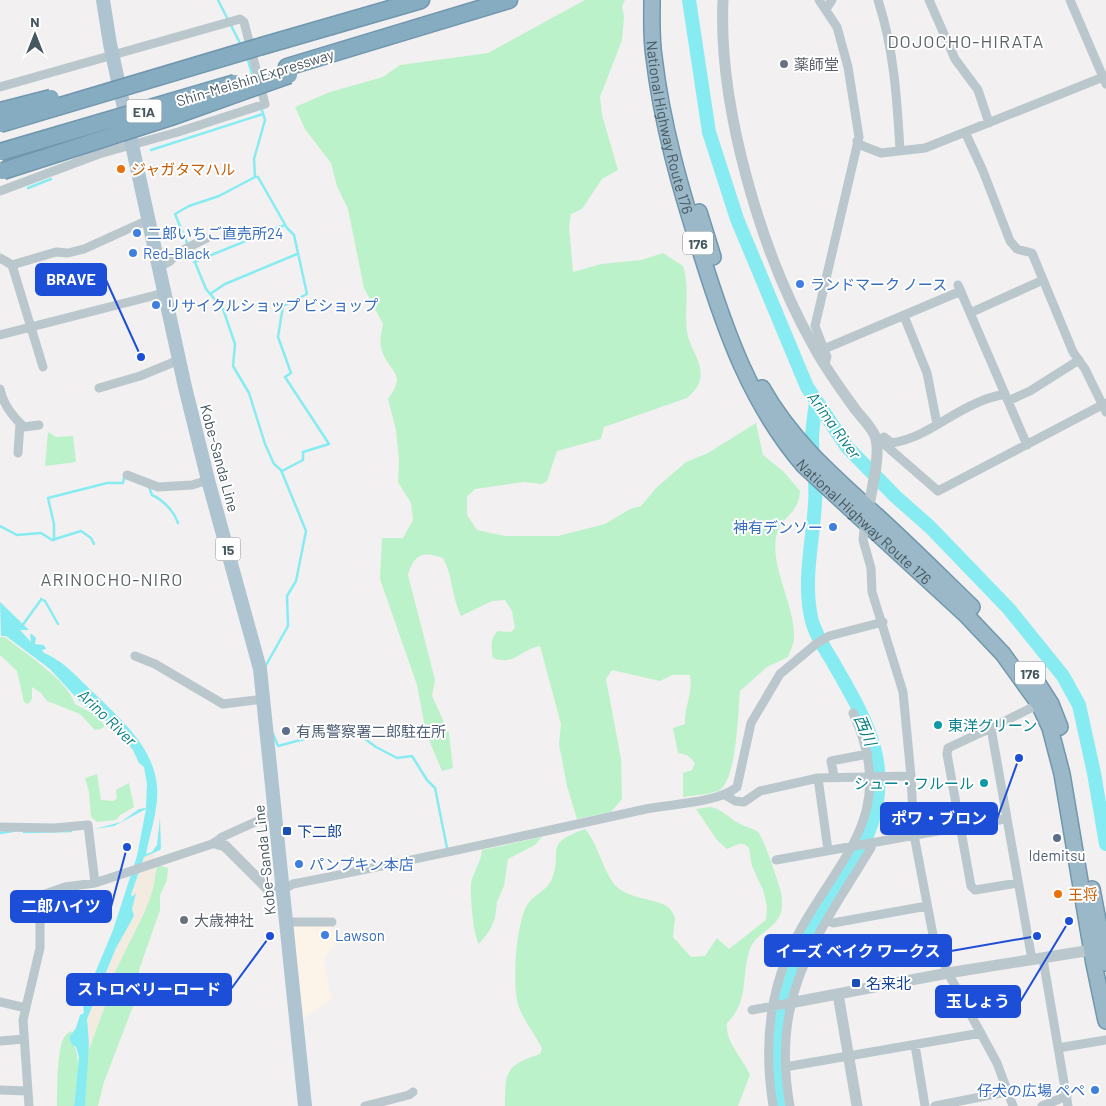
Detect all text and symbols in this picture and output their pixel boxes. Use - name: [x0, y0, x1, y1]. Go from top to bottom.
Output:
- north arrow: [10, 10, 60, 60]
- text: N: [30, 13, 40, 30]
- district label: DOJOCHO-HIRATA: [888, 30, 1045, 52]
- street label: National Highway Route 176: [643, 40, 697, 216]
- street label: Shin-Meishin Expressway: [174, 44, 336, 110]
- place label: 薬師堂: [794, 55, 839, 73]
- marker: 薬師堂: [778, 58, 790, 70]
- road number: E1A: [126, 100, 162, 122]
- place label: ジャガタマハル: [131, 160, 235, 178]
- marker: ジャガタマハル: [115, 163, 127, 175]
- place label: 二郎いちご直売所24: [147, 224, 283, 242]
- marker: 二郎いちご直売所24: [131, 227, 143, 239]
- road number: 176: [683, 232, 713, 254]
- place label: Red-Black: [143, 244, 211, 262]
- marker: Red-Black: [127, 247, 139, 259]
- callout: BRAVE: [36, 264, 106, 295]
- text: BRAVE: [46, 269, 96, 288]
- place label: ランドマーク ノース: [810, 275, 947, 293]
- marker: ランドマーク ノース: [794, 278, 806, 290]
- place label: リサイクルショップ ビショップ: [166, 296, 378, 314]
- marker: リサイクルショップ ビショップ: [150, 299, 162, 311]
- water label: Arima River: [804, 388, 866, 463]
- street label: Kobe-Sanda Line: [197, 402, 243, 514]
- street label: National Highway Route 176: [793, 455, 935, 588]
- place label: 神有デンソー: [733, 518, 823, 536]
- marker: 神有デンソー: [827, 521, 839, 533]
- road number: 15: [216, 538, 240, 560]
- district label: ARINOCHO-NIRO: [41, 568, 183, 590]
- road number: 176: [1015, 661, 1045, 684]
- water label: Arino River: [75, 685, 142, 750]
- water label: 西川: [851, 712, 882, 750]
- place label: 東洋グリーン: [948, 716, 1037, 734]
- marker: 東洋グリーン: [932, 719, 944, 731]
- place label: 有馬警察署二郎駐在所: [296, 722, 446, 740]
- marker: 有馬警察署二郎駐在所: [280, 725, 292, 737]
- place label: シュー・フルール: [854, 774, 974, 792]
- marker: シュー・フルール: [978, 777, 990, 789]
- callout: ポワ・ブロン: [881, 803, 997, 834]
- street label: Kobe-Sanda Line: [249, 804, 279, 916]
- text: ポワ・ブロン: [891, 808, 987, 827]
- place label: 下二郎: [297, 822, 342, 840]
- marker: 下二郎: [281, 825, 293, 837]
- marker: Idemitsu: [1051, 832, 1063, 844]
- place label: Idemitsu: [1028, 846, 1086, 864]
- place label: パンプキン本店: [309, 855, 414, 873]
- marker: パンプキン本店: [293, 858, 305, 870]
- place label: 王将: [1068, 885, 1098, 903]
- marker: 王将: [1052, 888, 1064, 900]
- callout: 二郎ハイツ: [11, 891, 111, 922]
- text: 二郎ハイツ: [21, 896, 101, 915]
- place label: 大歳神社: [194, 911, 254, 929]
- marker: 大歳神社: [178, 914, 190, 926]
- place label: Lawson: [335, 926, 385, 944]
- marker: Lawson: [319, 929, 331, 941]
- callout: イーズ ベイク ワークス: [765, 935, 951, 966]
- text: イーズ ベイク ワークス: [776, 941, 940, 960]
- callout: ストロベリーロード: [67, 974, 231, 1005]
- place label: 名来北: [866, 974, 911, 992]
- marker: 名来北: [850, 977, 862, 989]
- text: ストロベリーロード: [77, 979, 221, 998]
- callout: 玉しょう: [936, 986, 1020, 1017]
- text: 玉しょう: [946, 991, 1010, 1010]
- place label: 仔犬の広場 ペペ: [977, 1081, 1085, 1099]
- marker: 仔犬の広場 ペペ: [1089, 1084, 1101, 1096]

